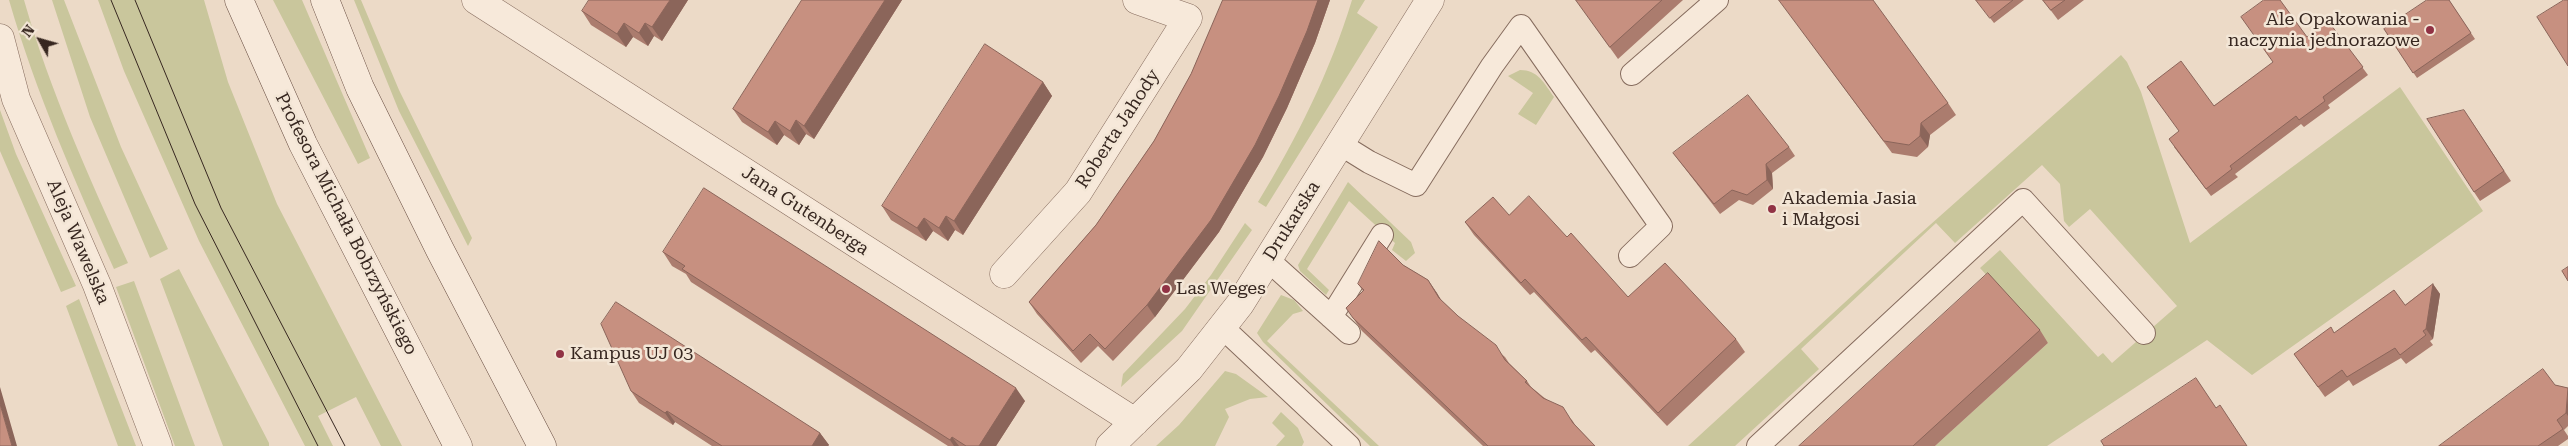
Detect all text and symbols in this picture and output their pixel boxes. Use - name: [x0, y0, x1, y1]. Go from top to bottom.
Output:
- place label: Ale Opakowania - naczynia jednorazowe: [2228, 9, 2420, 52]
- north arrow: [15, 15, 65, 65]
- text: N: [19, 22, 38, 40]
- marker: Ale Opakowania - naczynia jednorazowe: [2424, 24, 2436, 36]
- street label: Roberta Jahody: [1071, 65, 1165, 193]
- street label: Profesora Michała Bobrzyńskiego: [270, 89, 422, 359]
- street label: Jana Gutenberga: [737, 162, 873, 260]
- street label: Aleja Wawelska: [42, 176, 114, 308]
- street label: Drukarska: [1259, 177, 1325, 265]
- place label: Akademia Jasia i Małgosi: [1782, 188, 1917, 230]
- marker: Akademia Jasia i Małgosi: [1766, 203, 1778, 215]
- place label: Las Weges: [1176, 278, 1266, 300]
- marker: Las Weges: [1160, 283, 1172, 295]
- place label: Kampus UJ 03: [570, 343, 693, 365]
- marker: Kampus UJ 03: [554, 348, 566, 360]

